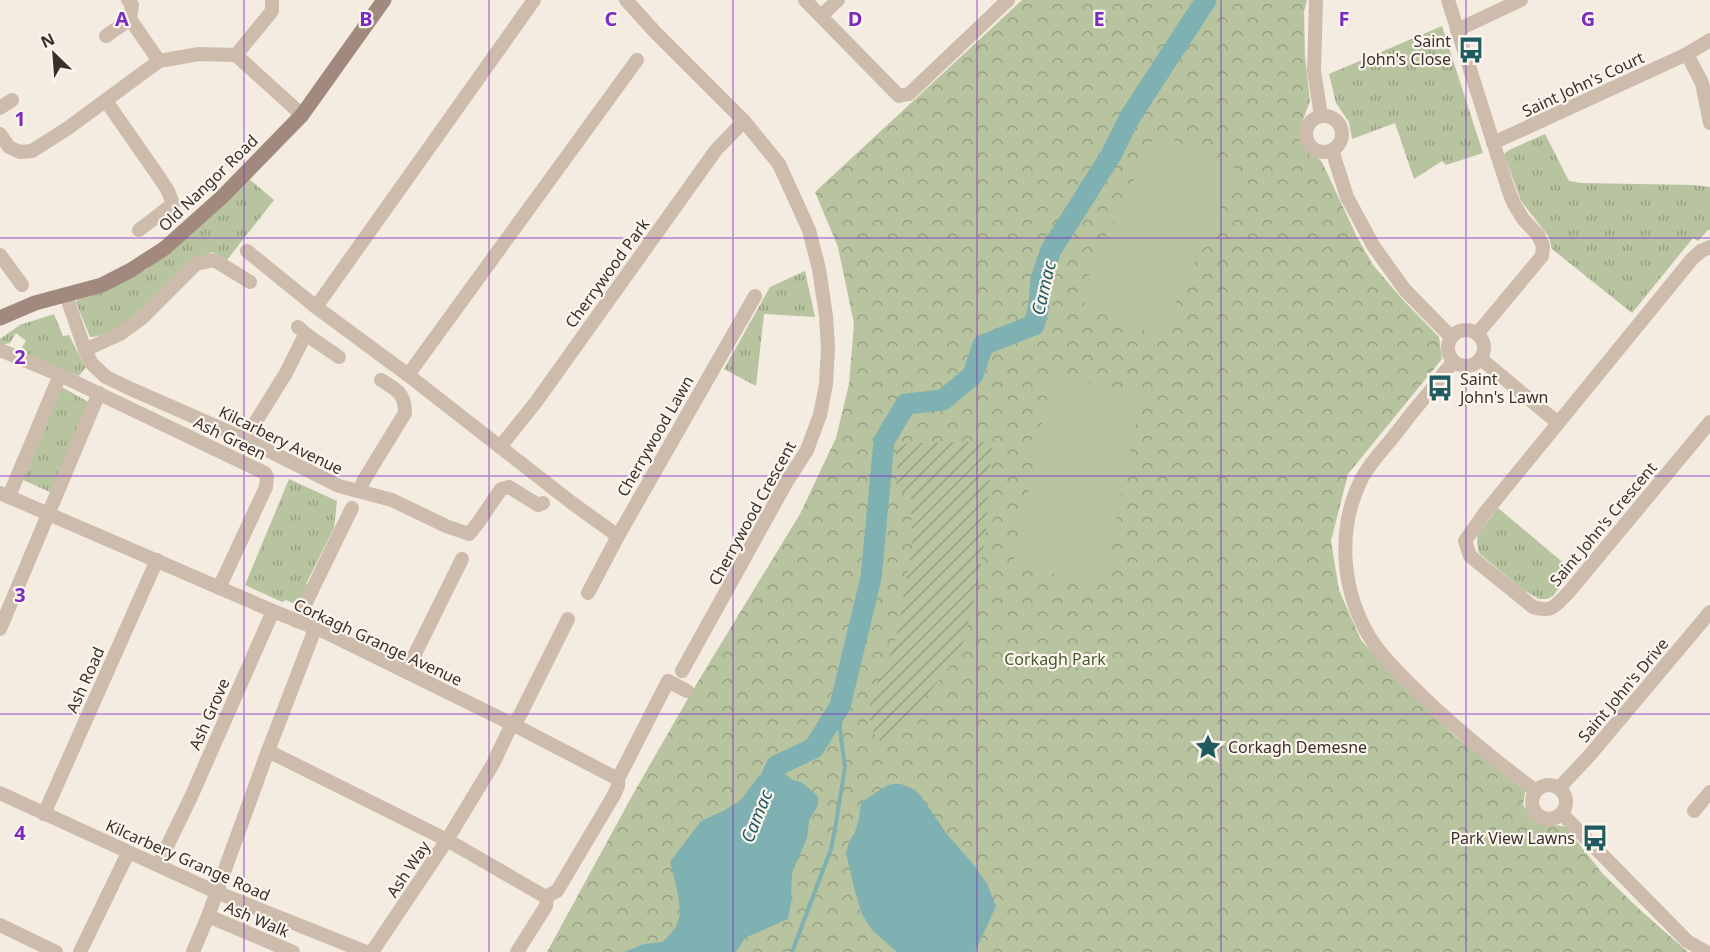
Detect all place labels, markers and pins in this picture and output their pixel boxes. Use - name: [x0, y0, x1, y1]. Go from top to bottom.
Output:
- place label: Saint John's Close: [1360, 30, 1451, 70]
- bus stop icon: Saint John's Close: [1456, 35, 1486, 65]
- place label: Saint John's Lawn: [1458, 368, 1548, 408]
- bus stop icon: Saint John's Lawn: [1425, 373, 1455, 403]
- place icon: Corkagh Demesne: [1193, 732, 1223, 762]
- place label: Corkagh Demesne: [1228, 736, 1367, 758]
- bus stop icon: Park View Lawns: [1580, 823, 1610, 853]
- place label: Park View Lawns: [1450, 827, 1575, 849]

